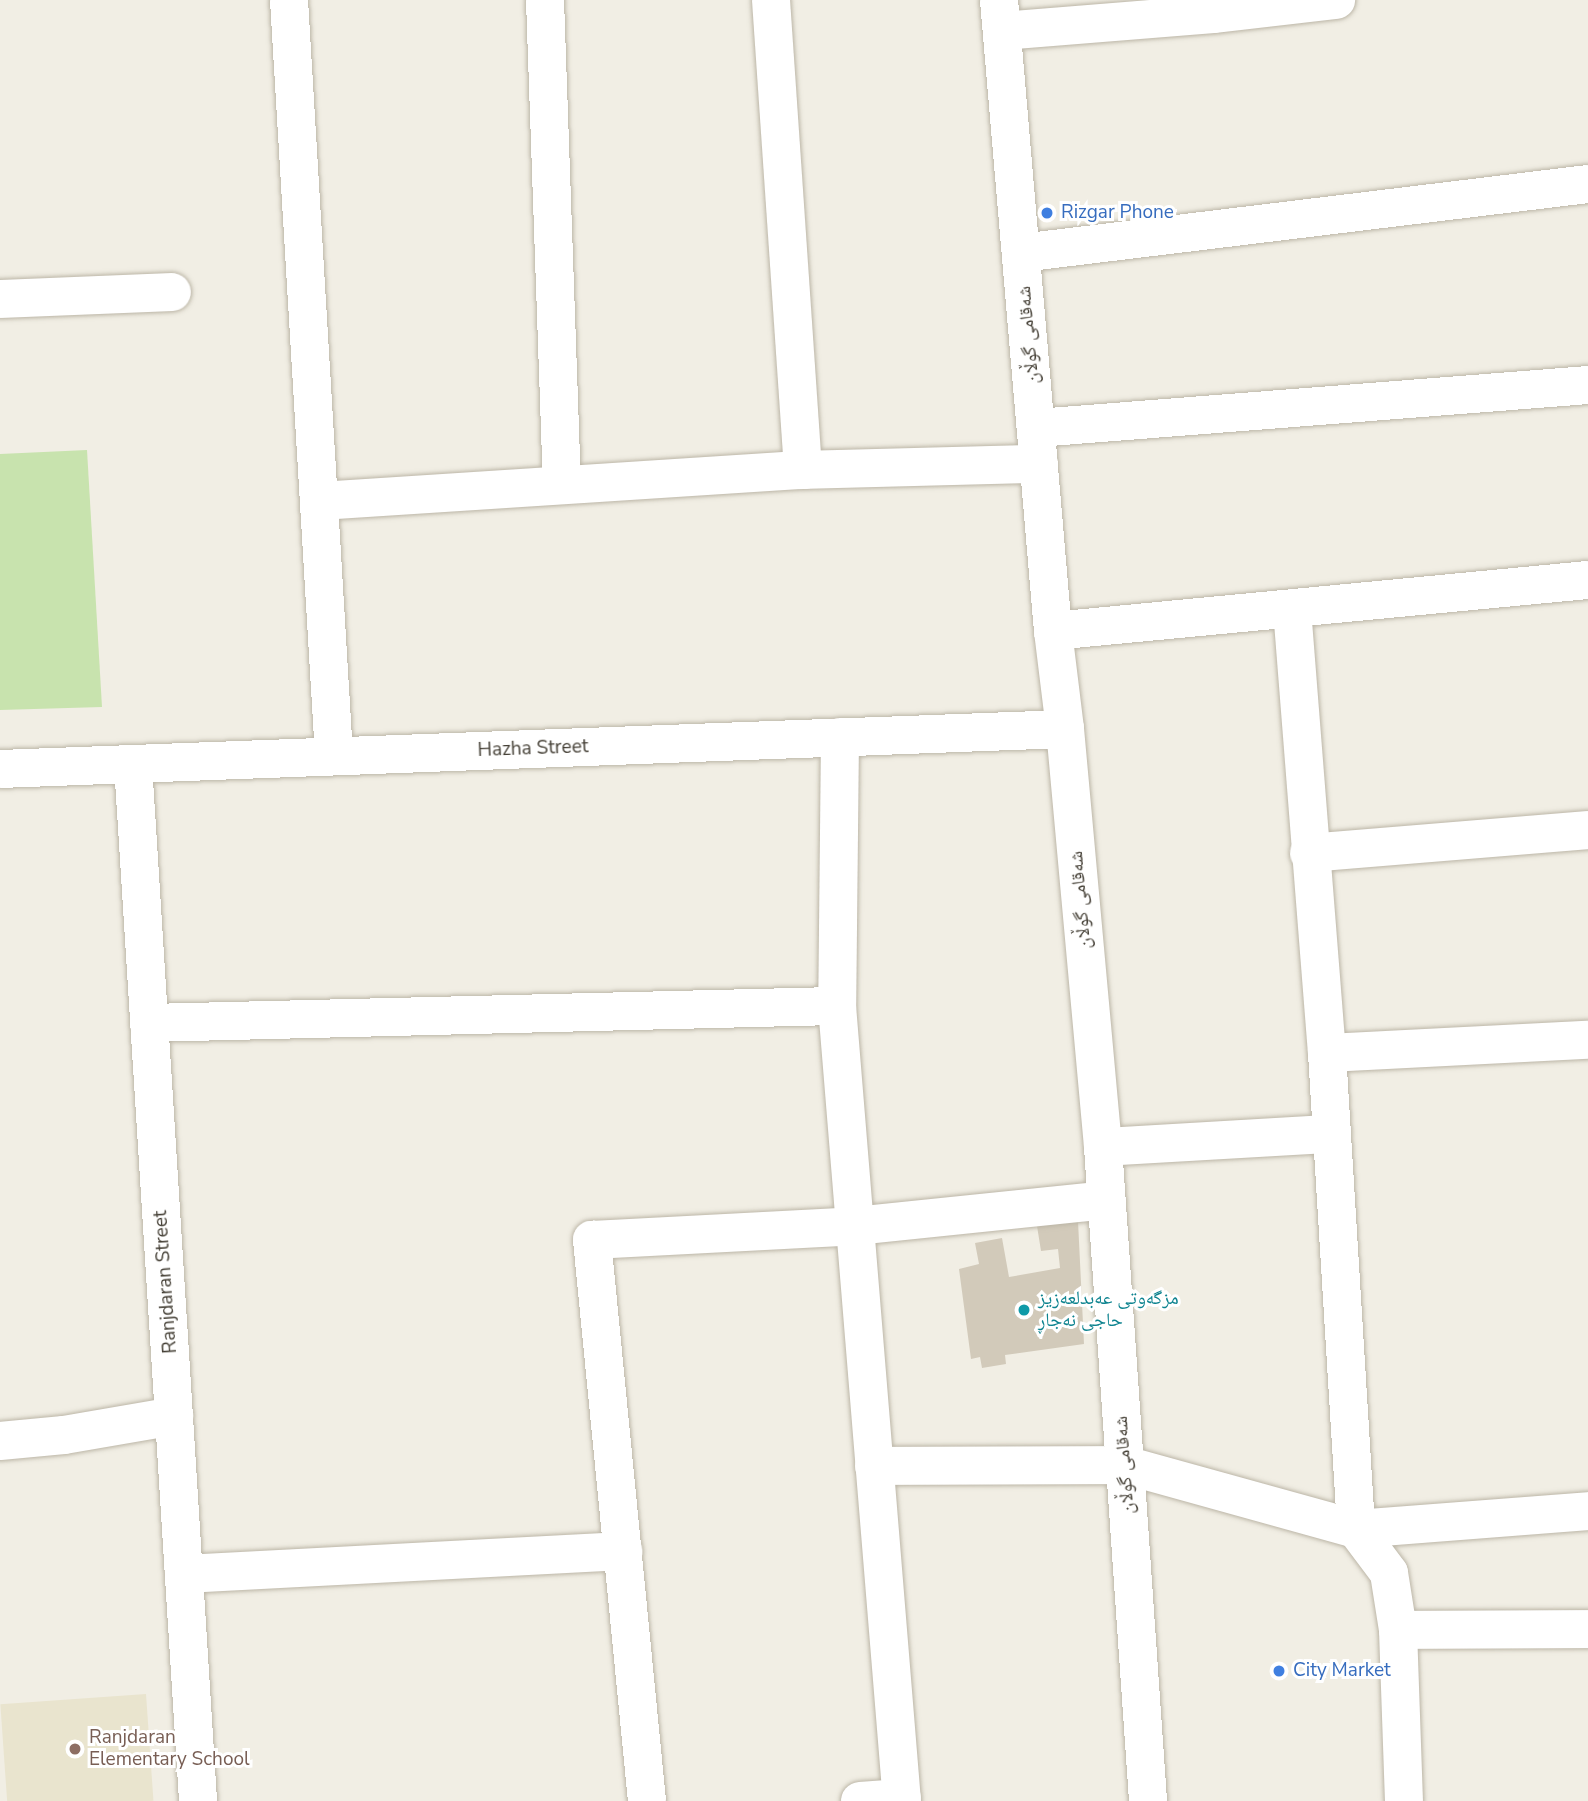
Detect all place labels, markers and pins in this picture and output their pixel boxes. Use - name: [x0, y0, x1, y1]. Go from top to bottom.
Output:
- place label: Rizgar Phone: [1061, 202, 1174, 224]
- marker: Rizgar Phone: [1039, 205, 1055, 221]
- place label: مزگەوتی عەبدلعەزیز حاجی نەجاڕ: [1038, 1288, 1179, 1332]
- marker: مزگەوتی عەبدلعەزیز حاجی نەجاڕ: [1016, 1302, 1032, 1318]
- place label: City Market: [1293, 1660, 1391, 1682]
- marker: City Market: [1271, 1663, 1287, 1679]
- place label: Ranjdaran Elementary School: [89, 1727, 250, 1771]
- marker: Ranjdaran Elementary School: [67, 1741, 83, 1757]

